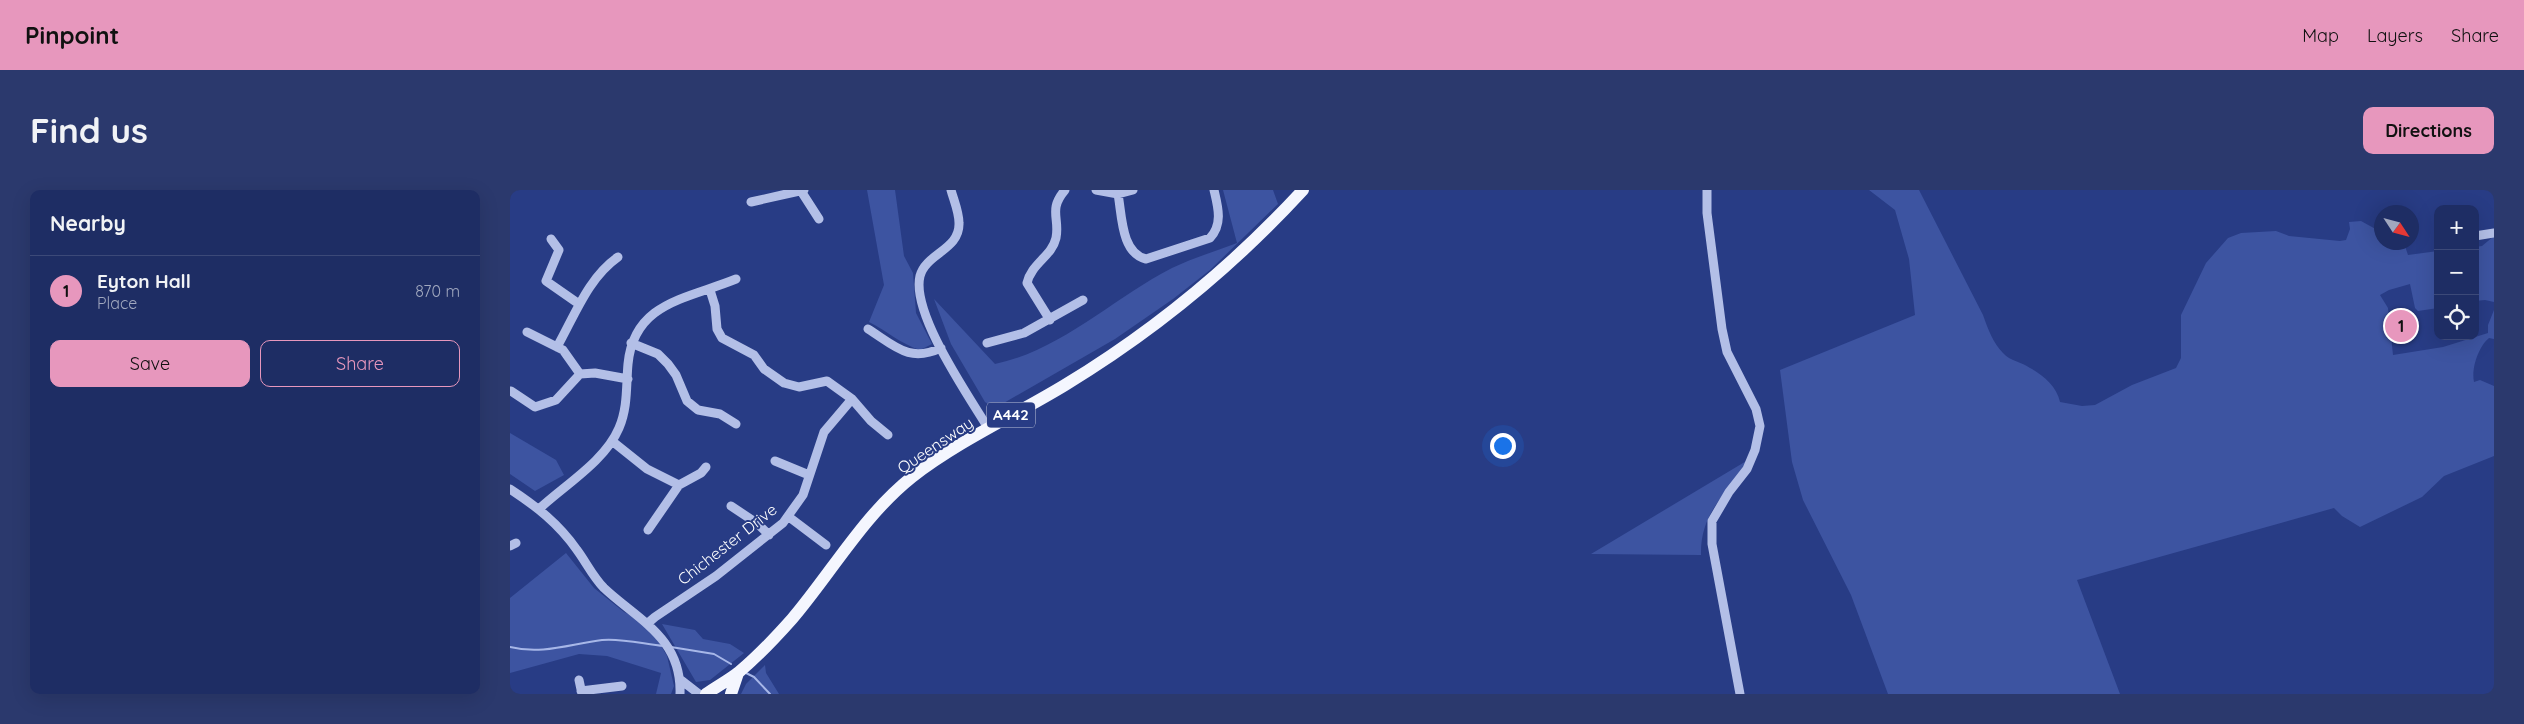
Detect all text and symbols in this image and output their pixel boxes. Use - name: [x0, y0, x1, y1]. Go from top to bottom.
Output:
- text: Pinpoint: [25, 20, 119, 50]
- text: Map: [2302, 24, 2339, 47]
- text: Layers: [2367, 24, 2423, 47]
- text: Share: [2451, 24, 2499, 47]
- button: Directions: [2363, 107, 2494, 154]
- text: Find us: [30, 108, 148, 152]
- north arrow: [2374, 205, 2419, 250]
- map controls: [2434, 205, 2479, 340]
- button: +: [2434, 205, 2479, 250]
- text: Nearby: [50, 210, 126, 236]
- button: −: [2434, 250, 2479, 295]
- text: Eyton Hall: [97, 269, 191, 293]
- text: 1: [63, 281, 69, 301]
- text: 870 m: [415, 281, 460, 301]
- text: Place: [97, 293, 137, 313]
- button: locate: [2434, 295, 2479, 340]
- pin: 1: [2385, 307, 2417, 345]
- button: Save: [50, 340, 250, 387]
- button: Share: [260, 340, 460, 387]
- road number: A442: [987, 402, 1035, 428]
- street label: Queensway: [893, 412, 977, 478]
- your location: [1490, 433, 1516, 459]
- street label: Chichester Drive: [673, 499, 781, 589]

